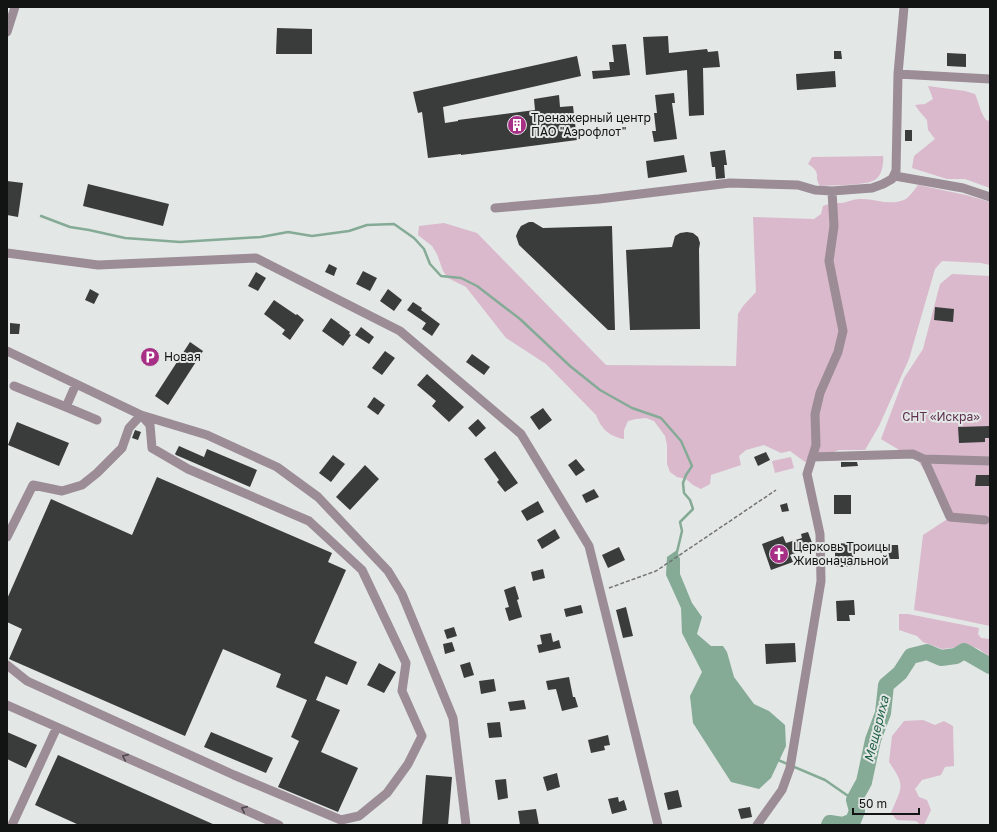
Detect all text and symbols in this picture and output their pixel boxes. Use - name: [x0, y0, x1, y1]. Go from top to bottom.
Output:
- place label: Тренажерный центр ПАО "Аэрофлот": [531, 110, 651, 139]
- building icon: Тренажерный центр ПАО "Аэрофлот": [506, 114, 528, 136]
- parking icon: Новая: [139, 346, 161, 368]
- place label: Новая: [164, 349, 201, 364]
- park label: СНТ «Искра»: [902, 409, 980, 424]
- place label: Церковь Троицы Живоначальной: [793, 539, 891, 568]
- church icon: Церковь Троицы Живоначальной: [768, 543, 790, 565]
- water label: Мещериха: [860, 694, 892, 764]
- one-way arrow: [121, 754, 129, 762]
- scale bar: [853, 790, 919, 816]
- text: 50 m: [859, 796, 887, 811]
- one-way arrow: [240, 806, 248, 814]

